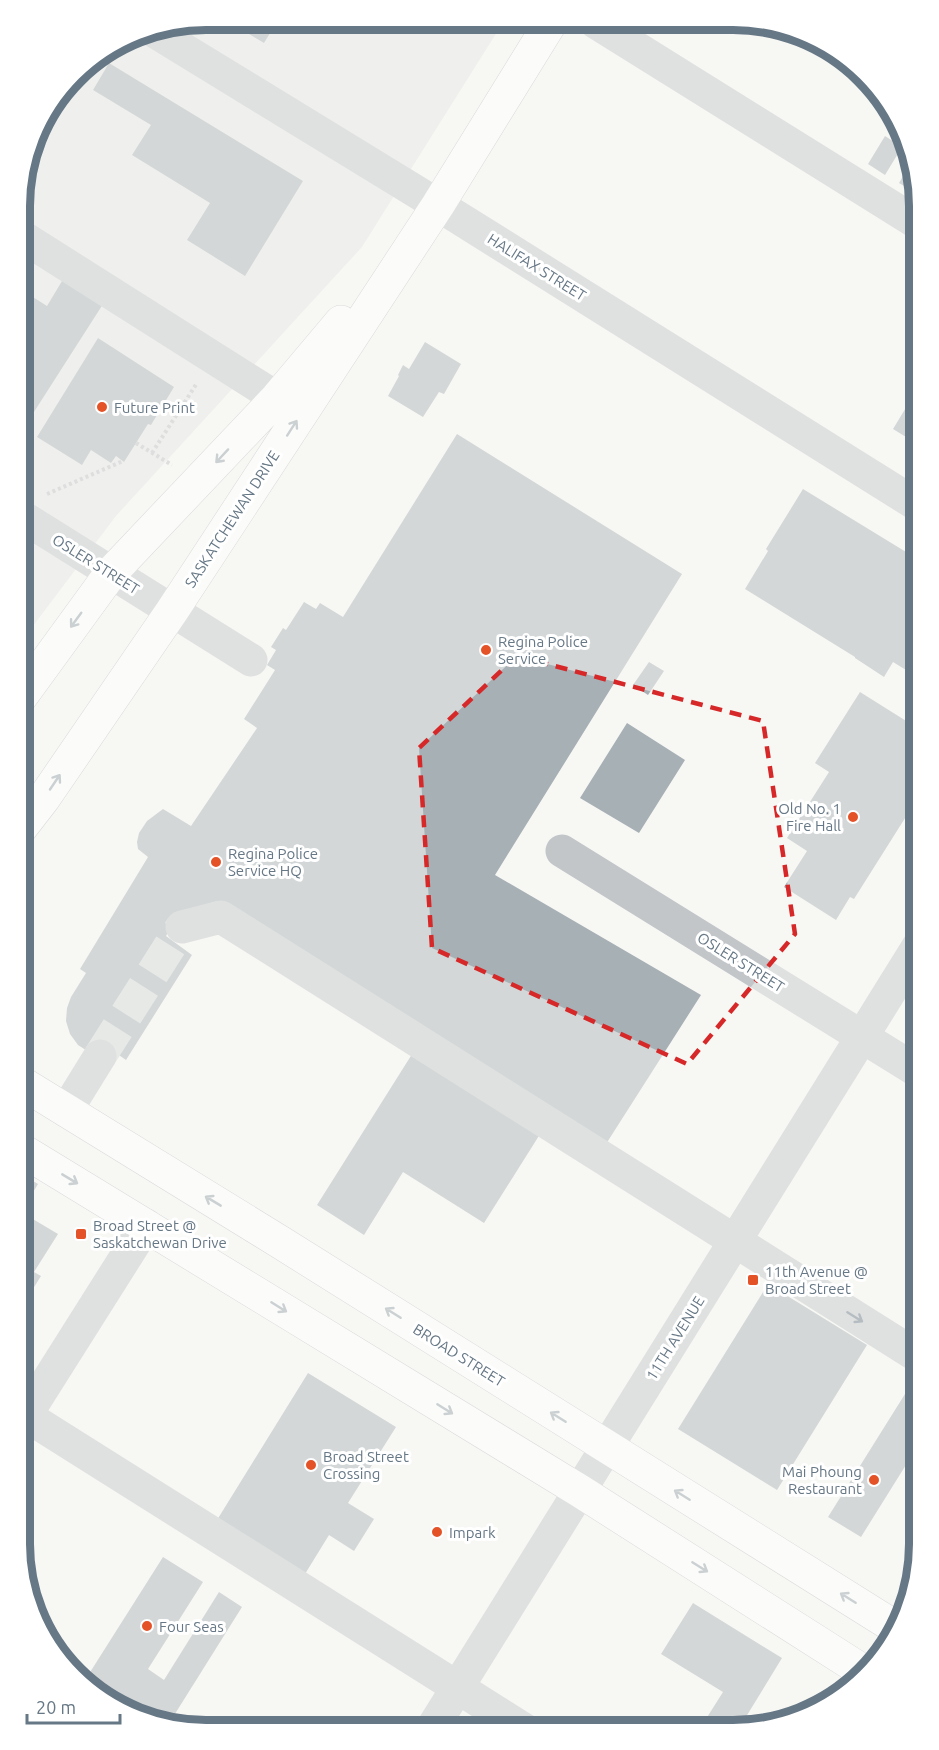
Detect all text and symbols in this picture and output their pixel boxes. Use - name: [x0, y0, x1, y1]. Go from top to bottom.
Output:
- street label: HALIFAX STREET: [485, 230, 590, 304]
- place label: Future Print: [114, 399, 195, 416]
- marker: Future Print: [95, 400, 109, 414]
- one-way arrow: [286, 420, 298, 437]
- street label: SASKATCHEWAN DRIVE: [181, 447, 283, 591]
- one-way arrow: [215, 448, 229, 463]
- street label: OSLER STREET: [49, 531, 143, 598]
- one-way arrow: [70, 612, 83, 628]
- place label: Regina Police Service: [498, 633, 588, 667]
- marker: Regina Police Service: [479, 643, 493, 657]
- one-way arrow: [49, 775, 61, 791]
- place label: Old No. 1 Fire Hall: [778, 800, 841, 834]
- marker: Old No. 1 Fire Hall: [846, 810, 860, 824]
- place label: Regina Police Service HQ: [228, 845, 318, 879]
- marker: Regina Police Service HQ: [209, 855, 223, 869]
- street label: OSLER STREET: [694, 929, 788, 996]
- one-way arrow: [61, 1173, 78, 1185]
- one-way arrow: [205, 1194, 222, 1206]
- place label: Broad Street @ Saskatchewan Drive: [93, 1217, 227, 1251]
- marker: Broad Street @ Saskatchewan Drive: [74, 1227, 88, 1241]
- place label: 11th Avenue @ Broad Street: [765, 1263, 868, 1297]
- marker: 11th Avenue @ Broad Street: [746, 1273, 760, 1287]
- street label: 11TH AVENUE: [643, 1293, 707, 1383]
- one-way arrow: [270, 1301, 287, 1313]
- one-way arrow: [385, 1307, 402, 1319]
- one-way arrow: [846, 1312, 863, 1324]
- street label: BROAD STREET: [410, 1320, 509, 1390]
- one-way arrow: [436, 1403, 453, 1415]
- one-way arrow: [550, 1411, 567, 1423]
- place label: Broad Street Crossing: [323, 1448, 409, 1482]
- marker: Broad Street Crossing: [304, 1458, 318, 1472]
- place label: Mai Phoung Restaurant: [782, 1463, 862, 1497]
- marker: Mai Phoung Restaurant: [867, 1473, 881, 1487]
- one-way arrow: [674, 1488, 691, 1500]
- place label: Impark: [449, 1524, 496, 1541]
- marker: Impark: [430, 1525, 444, 1539]
- one-way arrow: [691, 1562, 708, 1574]
- one-way arrow: [840, 1591, 857, 1603]
- place label: Four Seas: [159, 1618, 224, 1635]
- marker: Four Seas: [140, 1619, 154, 1633]
- scale bar: [27, 1687, 120, 1725]
- text: 20 m: [36, 1697, 76, 1717]

